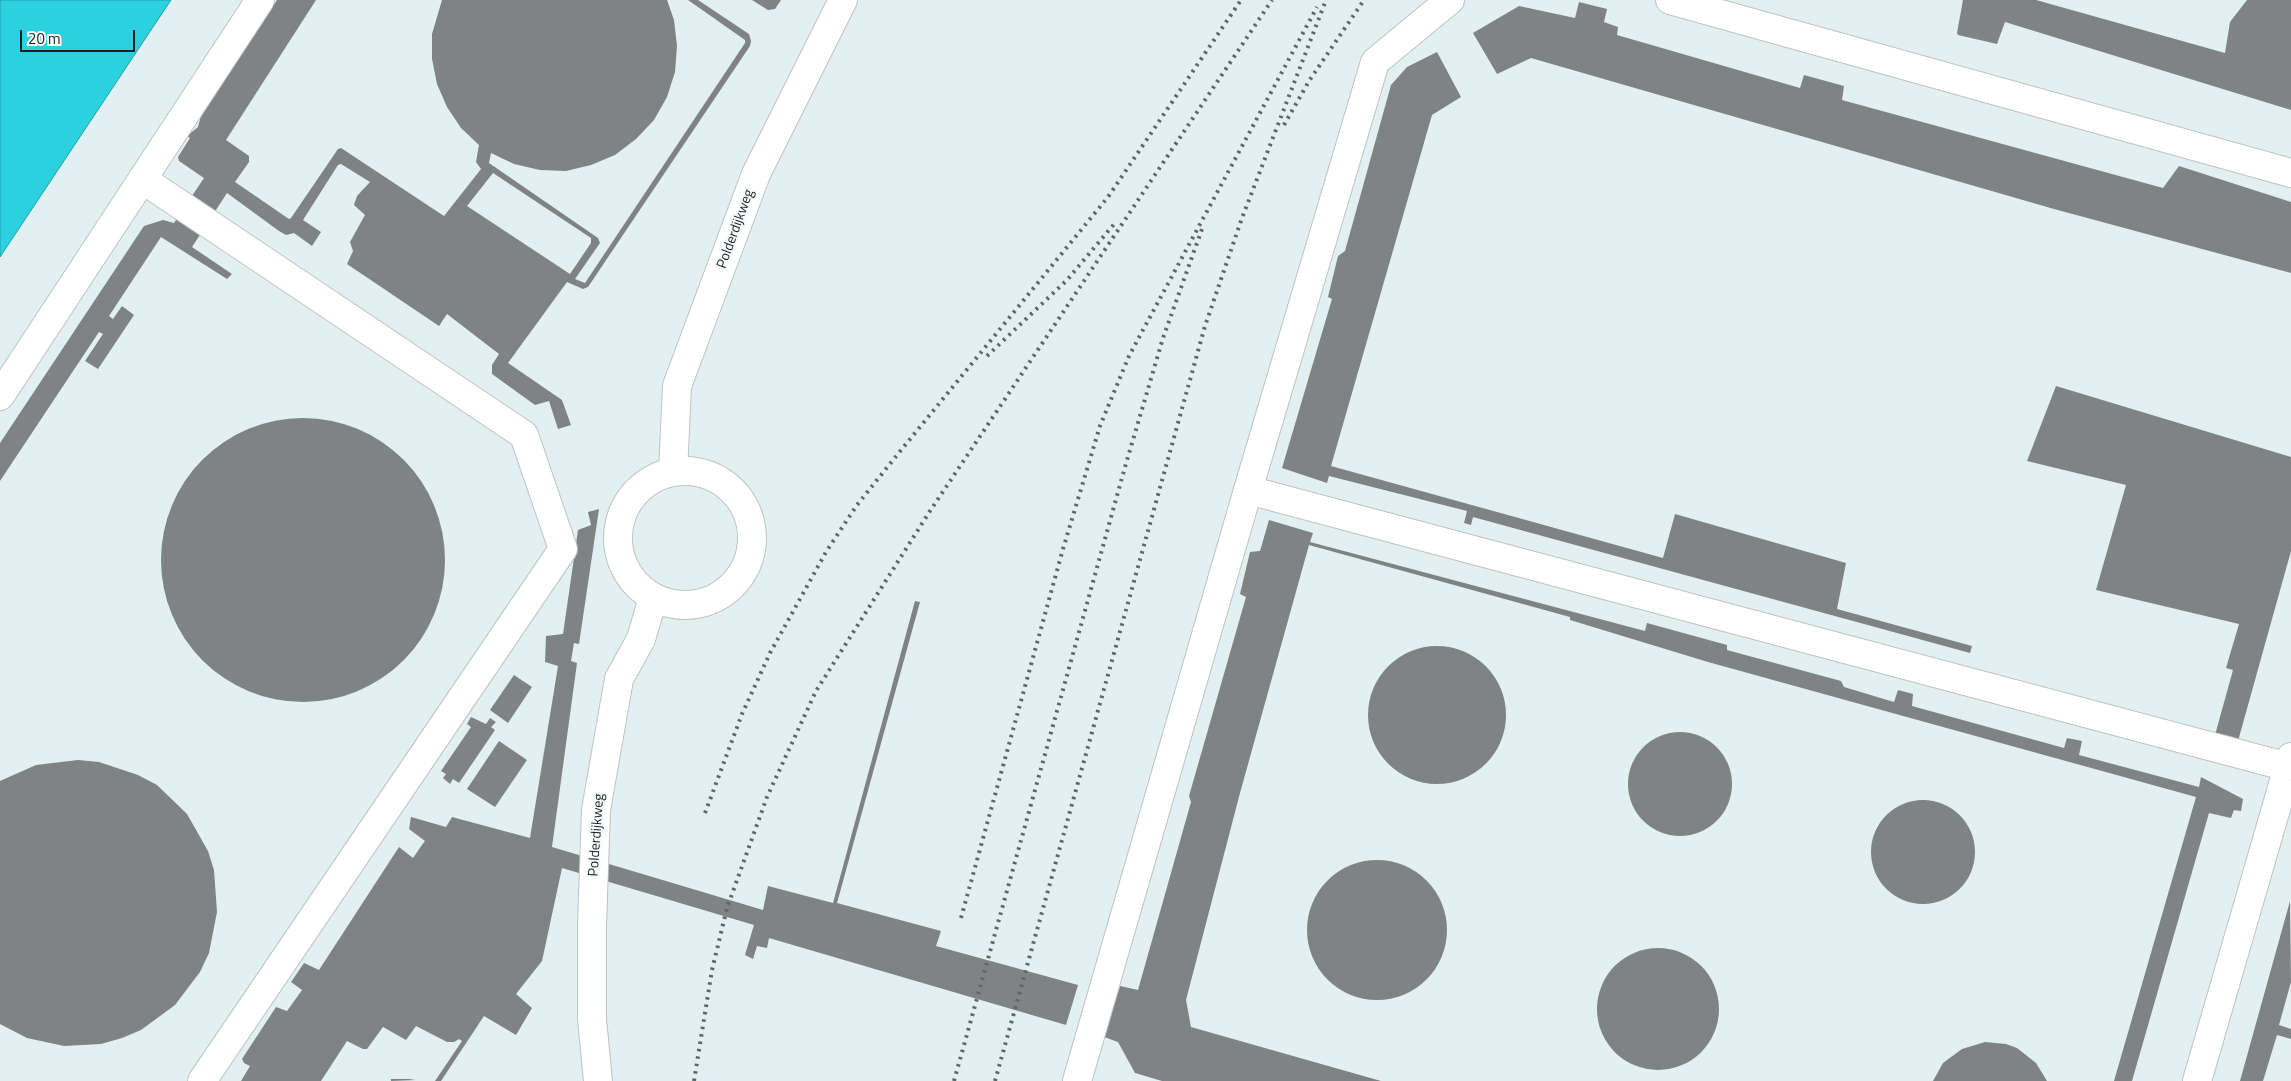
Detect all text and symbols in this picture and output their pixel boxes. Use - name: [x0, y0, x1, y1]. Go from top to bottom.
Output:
- scale bar: [22, 20, 138, 52]
- text: 20 m: [28, 27, 61, 50]
- street label: Polderdijkweg: [714, 187, 758, 271]
- street label: Polderdijkweg: [586, 793, 608, 877]

